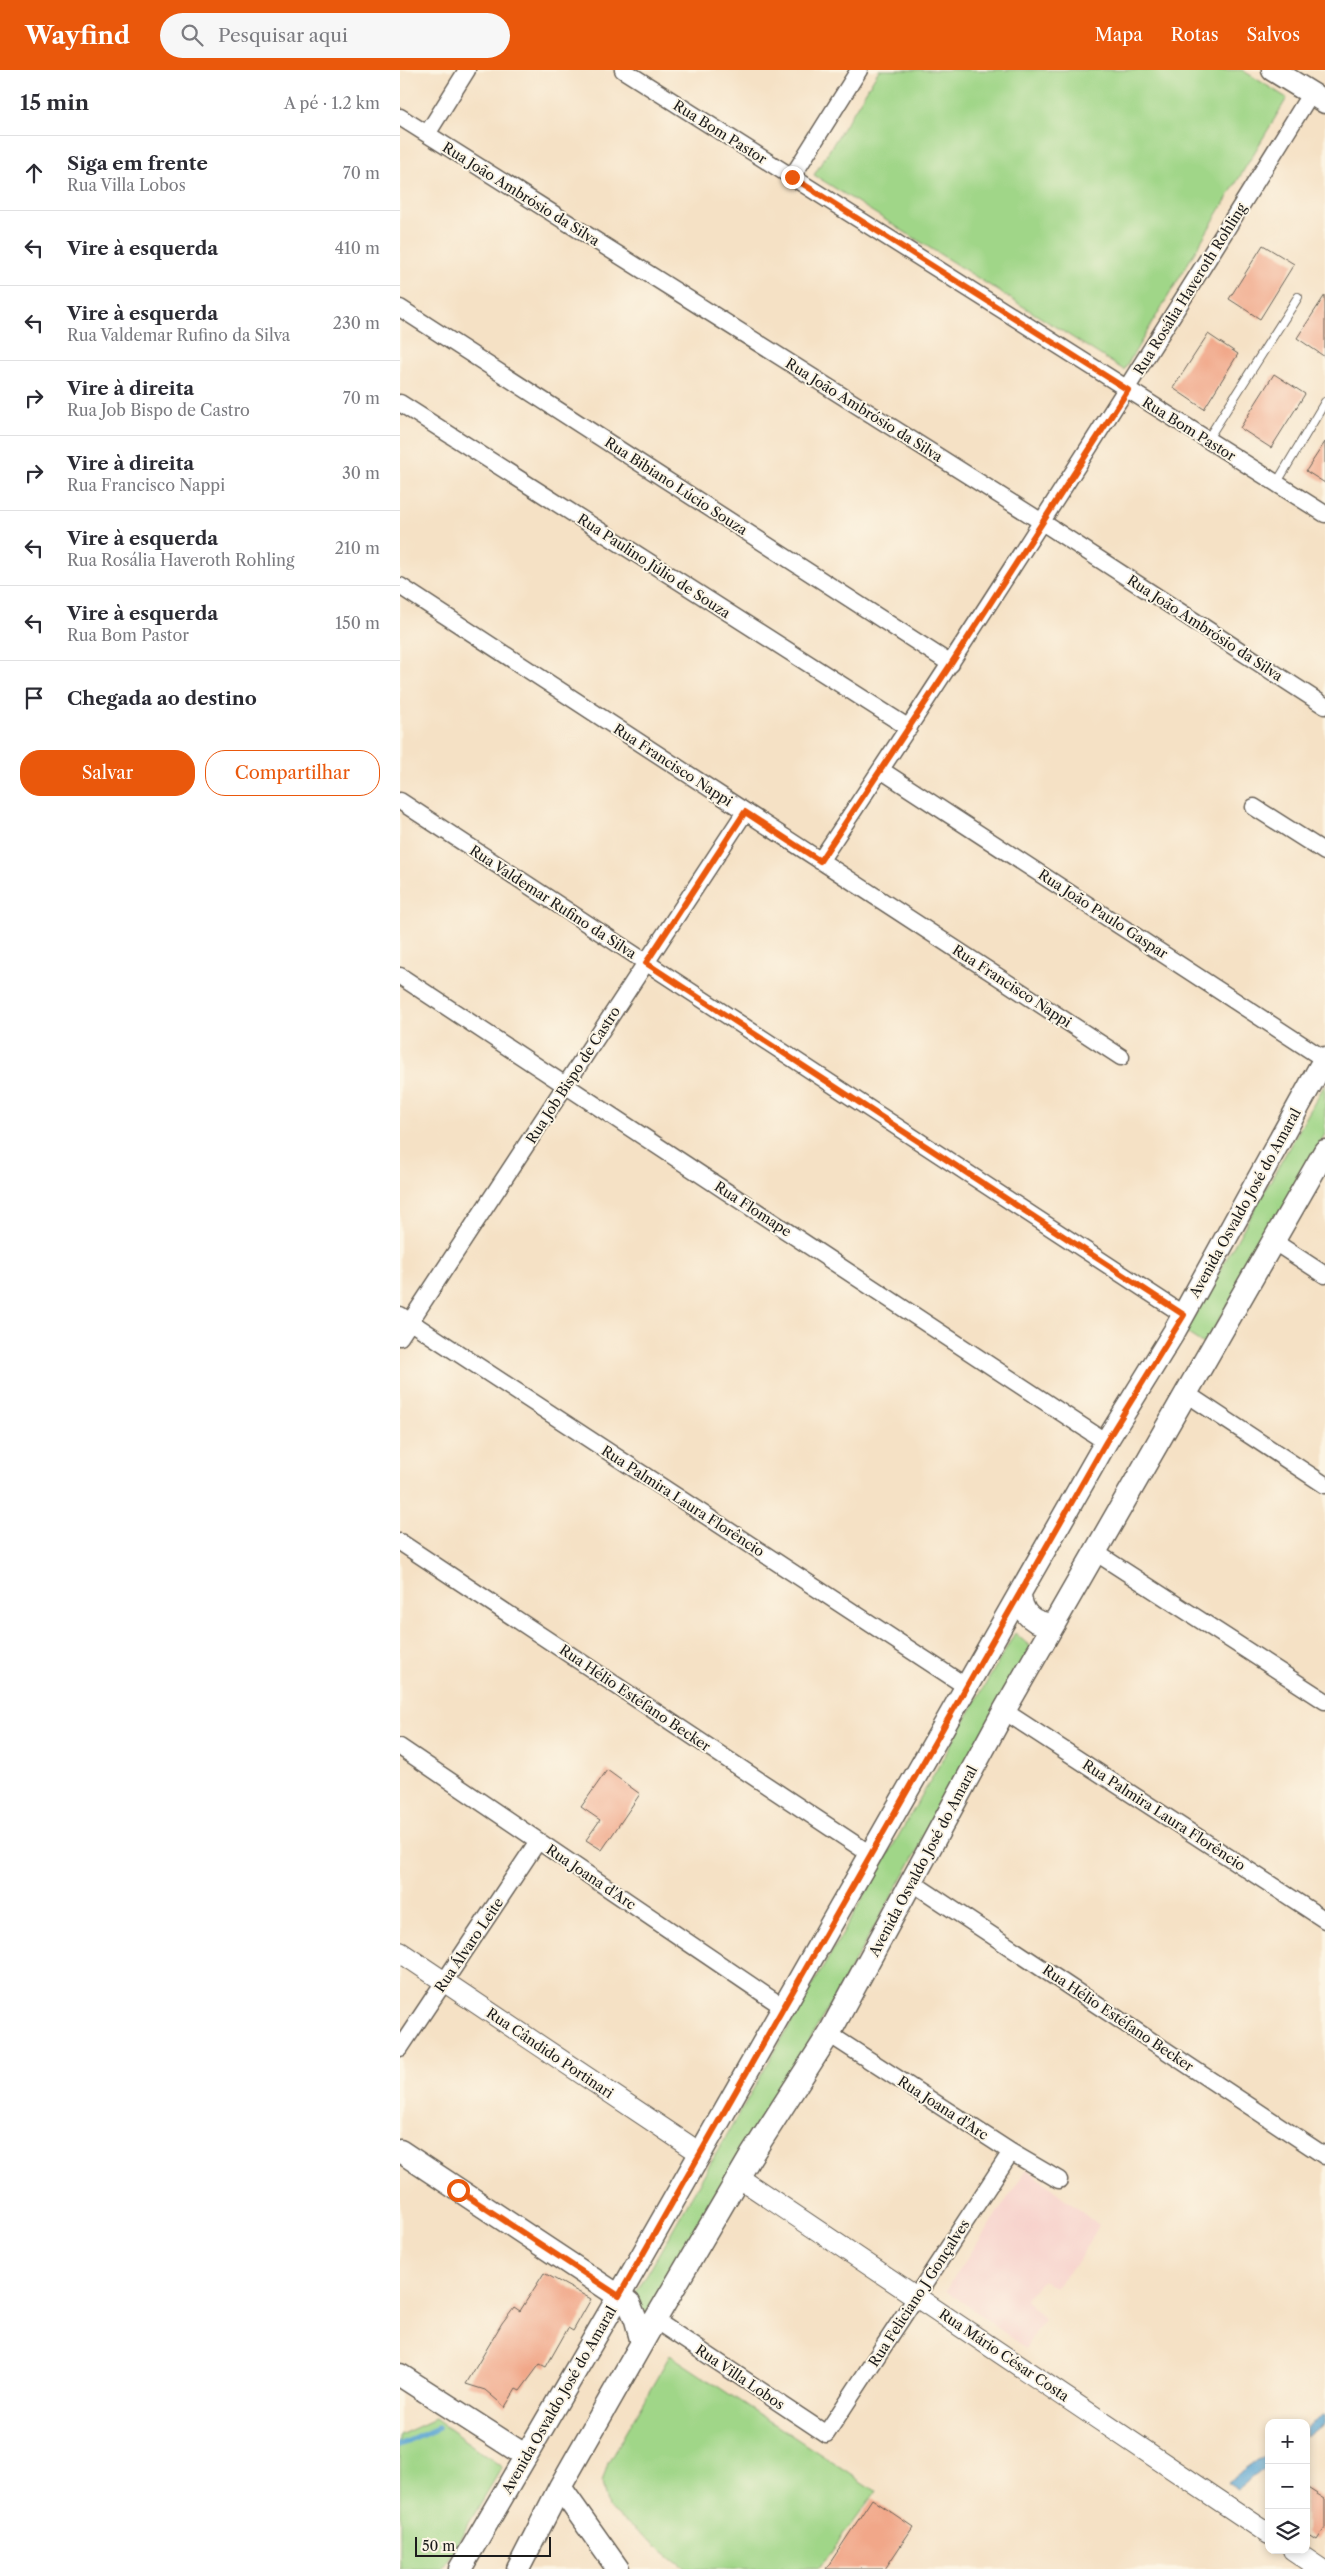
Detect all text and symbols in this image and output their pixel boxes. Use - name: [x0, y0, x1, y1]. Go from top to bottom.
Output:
- search box: [160, 13, 510, 58]
- text: Wayfind: [25, 21, 130, 50]
- icon: search: [178, 21, 206, 49]
- text: Pesquisar aqui: [218, 24, 348, 47]
- text: Mapa: [1095, 24, 1143, 46]
- text: Rotas: [1171, 24, 1219, 46]
- text: Salvos: [1247, 24, 1300, 46]
- text: 15 min: [20, 90, 89, 115]
- text: A pé · 1.2 km: [284, 93, 380, 113]
- street label: Rua Bom Pastor: [670, 96, 770, 168]
- street label: Rua João Ambrósio da Silva: [439, 138, 603, 250]
- text: Siga em frente: [67, 152, 208, 175]
- icon: ahead: [20, 159, 48, 187]
- text: 70 m: [343, 163, 380, 183]
- route end: [781, 166, 804, 189]
- text: Rua Villa Lobos: [67, 175, 186, 195]
- street label: Rua Rosália Haveroth Rohling: [1130, 199, 1251, 378]
- icon: left: [20, 234, 48, 262]
- text: Vire à esquerda: [67, 237, 218, 260]
- text: 410 m: [335, 238, 380, 258]
- text: Vire à esquerda: [67, 302, 218, 325]
- icon: left: [20, 309, 48, 337]
- text: 230 m: [333, 313, 380, 333]
- text: Rua Valdemar Rufino da Silva: [67, 325, 290, 345]
- street label: Rua João Ambrósio da Silva: [782, 354, 946, 466]
- text: Vire à direita: [67, 377, 194, 400]
- icon: right: [20, 384, 48, 412]
- text: 70 m: [343, 388, 380, 408]
- street label: Rua Bom Pastor: [1139, 393, 1239, 465]
- text: Rua Job Bispo de Castro: [67, 400, 250, 420]
- street label: Rua Bibiano Lúcio Souza: [601, 433, 751, 539]
- text: Vire à direita: [67, 452, 194, 475]
- icon: right: [20, 459, 48, 487]
- text: 30 m: [342, 463, 380, 483]
- text: Rua Francisco Nappi: [67, 475, 225, 495]
- street label: Rua Paulino Júlio de Souza: [574, 510, 734, 623]
- text: Vire à esquerda: [67, 527, 218, 550]
- icon: left: [20, 534, 48, 562]
- text: 210 m: [335, 538, 380, 558]
- text: Rua Rosália Haveroth Rohling: [67, 550, 295, 570]
- street label: Rua João Ambrósio da Silva: [1124, 571, 1287, 685]
- text: Vire à esquerda: [67, 602, 218, 625]
- icon: left: [20, 609, 48, 637]
- text: 150 m: [335, 613, 380, 633]
- text: Rua Bom Pastor: [67, 625, 189, 645]
- icon: arrive: [20, 684, 48, 712]
- text: Chegada ao destino: [67, 687, 257, 710]
- street label: Rua Francisco Nappi: [610, 720, 736, 810]
- button: Salvar: [20, 750, 195, 796]
- button: Compartilhar: [205, 750, 380, 796]
- street label: Rua Valdemar Rufino da Silva: [466, 841, 640, 963]
- street label: Rua João Paulo Gaspar: [1035, 865, 1171, 963]
- street label: Rua Francisco Nappi: [949, 941, 1075, 1031]
- street label: Rua Job Bispo de Castro: [522, 1003, 624, 1147]
- street label: Avenida Osvaldo José do Amaral: [1185, 1105, 1305, 1302]
- street label: Rua Flomape: [711, 1177, 795, 1241]
- street label: Rua Palmira Laura Florêncio: [598, 1442, 768, 1560]
- street label: Rua Hélio Estéfano Becker: [556, 1641, 714, 1755]
- street label: Rua Palmira Laura Florêncio: [1079, 1756, 1249, 1874]
- street label: Avenida Osvaldo José do Amaral: [864, 1762, 981, 1960]
- street label: Rua Joana d'Arc: [543, 1840, 639, 1914]
- street label: Rua Álvaro Leite: [431, 1894, 507, 1996]
- street label: Rua Hélio Estéfano Becker: [1039, 1961, 1197, 2075]
- street label: Rua Cândido Portinari: [483, 2004, 617, 2102]
- street label: Rua Joana d'Arc: [894, 2072, 992, 2144]
- route start: [447, 2179, 470, 2202]
- street label: Rua Feliciano J Gonçalves: [865, 2216, 973, 2370]
- street label: Avenida Osvaldo José do Amaral: [497, 2303, 620, 2498]
- street label: Rua Mário César Costa: [936, 2305, 1073, 2406]
- street label: Rua Villa Lobos: [692, 2341, 788, 2413]
- map controls: [1265, 2419, 1310, 2554]
- button: +: [1265, 2419, 1310, 2464]
- button: −: [1265, 2464, 1310, 2509]
- button: layers: [1265, 2509, 1310, 2554]
- scale bar: [415, 2534, 551, 2557]
- text: 50 m: [422, 2537, 455, 2555]

